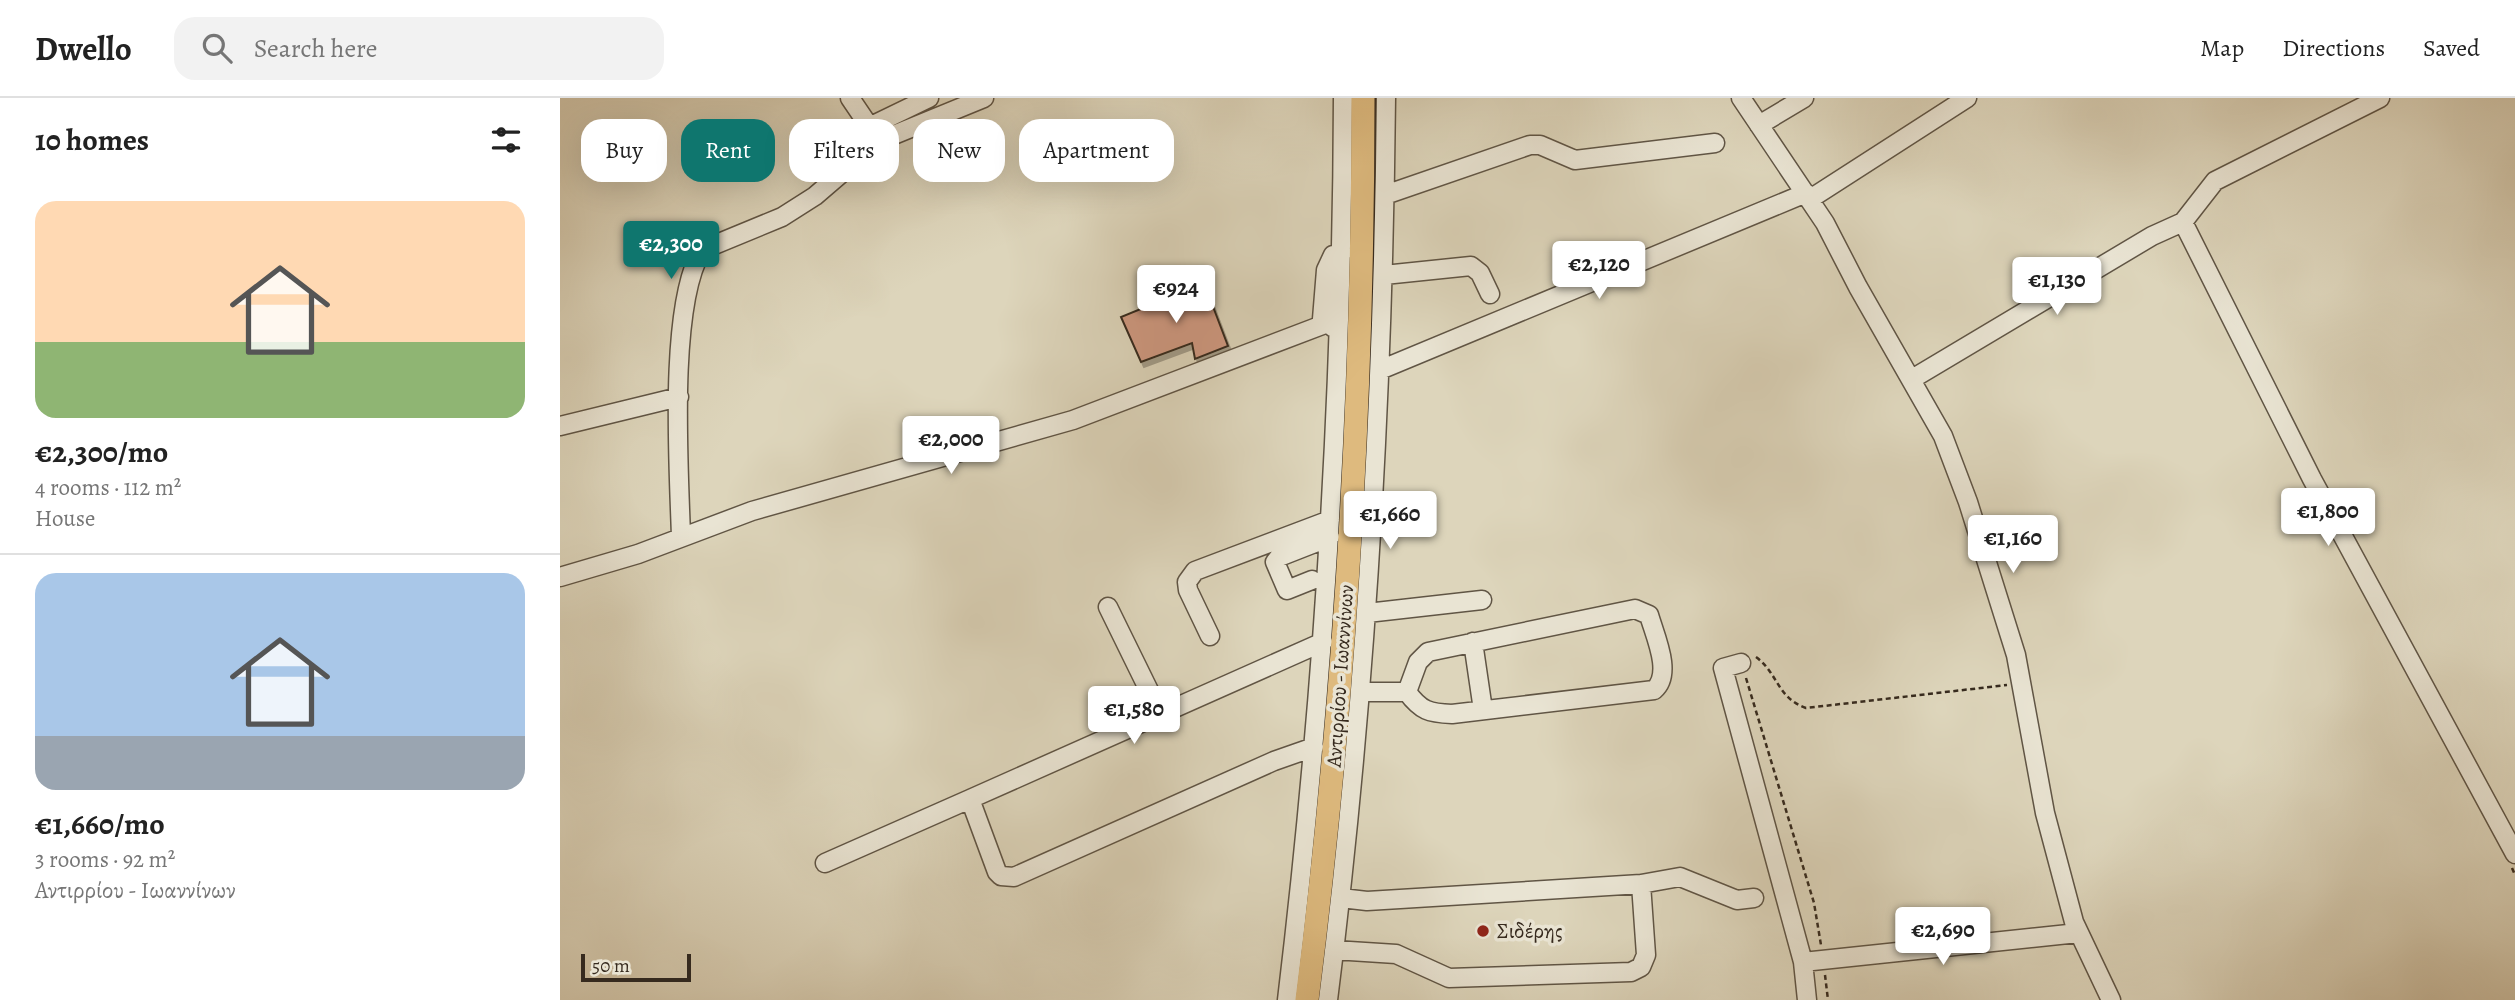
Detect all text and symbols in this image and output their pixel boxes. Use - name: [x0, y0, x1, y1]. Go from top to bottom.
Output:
- search box: [174, 17, 664, 80]
- text: Dwello: [35, 26, 132, 71]
- icon: search: [198, 29, 236, 67]
- text: Search here: [254, 31, 377, 66]
- text: Map: [2200, 32, 2244, 64]
- text: Directions: [2282, 32, 2385, 64]
- text: Saved: [2423, 32, 2480, 64]
- chip: Buy: [581, 119, 667, 182]
- chip: Rent: [681, 119, 775, 182]
- chip: Filters: [789, 119, 899, 182]
- chip: New: [913, 119, 1005, 182]
- chip: Apartment: [1019, 119, 1174, 182]
- text: 10 homes: [35, 120, 149, 160]
- icon: filters: [487, 121, 525, 159]
- pin: €2,300: [614, 222, 728, 281]
- text: €2,300: [639, 228, 703, 259]
- pin: €2,120: [1542, 242, 1656, 301]
- icon: home: [217, 247, 343, 373]
- text: €2,120: [1568, 248, 1630, 279]
- pin: €1,130: [2000, 258, 2114, 317]
- text: €1,130: [2028, 264, 2086, 295]
- pin: €924: [1135, 266, 1217, 325]
- text: €924: [1153, 272, 1199, 303]
- pin: €2,000: [894, 416, 1008, 476]
- text: €2,000: [918, 423, 984, 454]
- text: €2,300/mo: [35, 432, 168, 472]
- text: 4 rooms · 112 m²: [35, 472, 181, 503]
- pin: €1,800: [2271, 489, 2385, 548]
- pin: €1,660: [1333, 491, 1447, 551]
- text: €1,800: [2297, 495, 2359, 526]
- text: €1,660: [1360, 498, 1420, 529]
- text: House: [35, 503, 95, 534]
- pin: €1,160: [1956, 516, 2070, 575]
- text: €1,160: [1984, 522, 2042, 553]
- street label: Αντιρρίου - Ιωαννίνων: [1320, 583, 1360, 769]
- icon: home: [217, 619, 343, 745]
- pin: €1,580: [1077, 686, 1191, 746]
- text: €1,580: [1104, 693, 1164, 724]
- text: €1,660/mo: [35, 804, 165, 844]
- text: 3 rooms · 92 m²: [35, 844, 175, 875]
- text: Αντιρρίου - Ιωαννίνων: [35, 875, 236, 906]
- pin: €2,690: [1886, 908, 2000, 967]
- text: €2,690: [1911, 914, 1975, 945]
- place label: Σιδέρης: [1497, 917, 1563, 945]
- marker: Σιδέρης: [1475, 923, 1491, 939]
- scale bar: [581, 951, 691, 983]
- text: 50 m: [592, 953, 630, 979]

